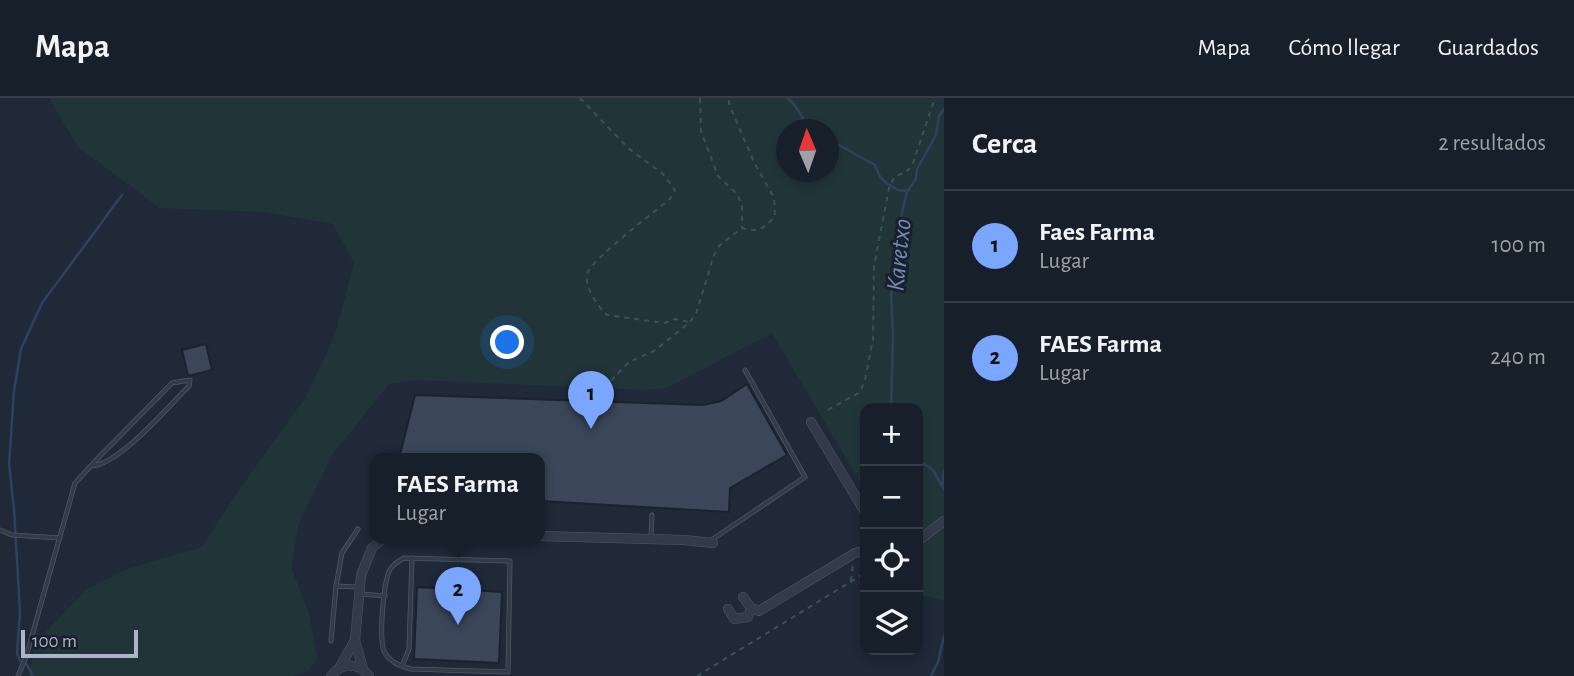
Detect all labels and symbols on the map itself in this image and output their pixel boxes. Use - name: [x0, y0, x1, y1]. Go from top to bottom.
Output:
- north arrow: [776, 119, 839, 182]
- water label: Karetxo: [882, 217, 916, 293]
- your location: [490, 325, 524, 359]
- pin: 1: [568, 371, 614, 429]
- pin: 2: [435, 567, 481, 625]
- scale bar: [21, 627, 138, 659]

